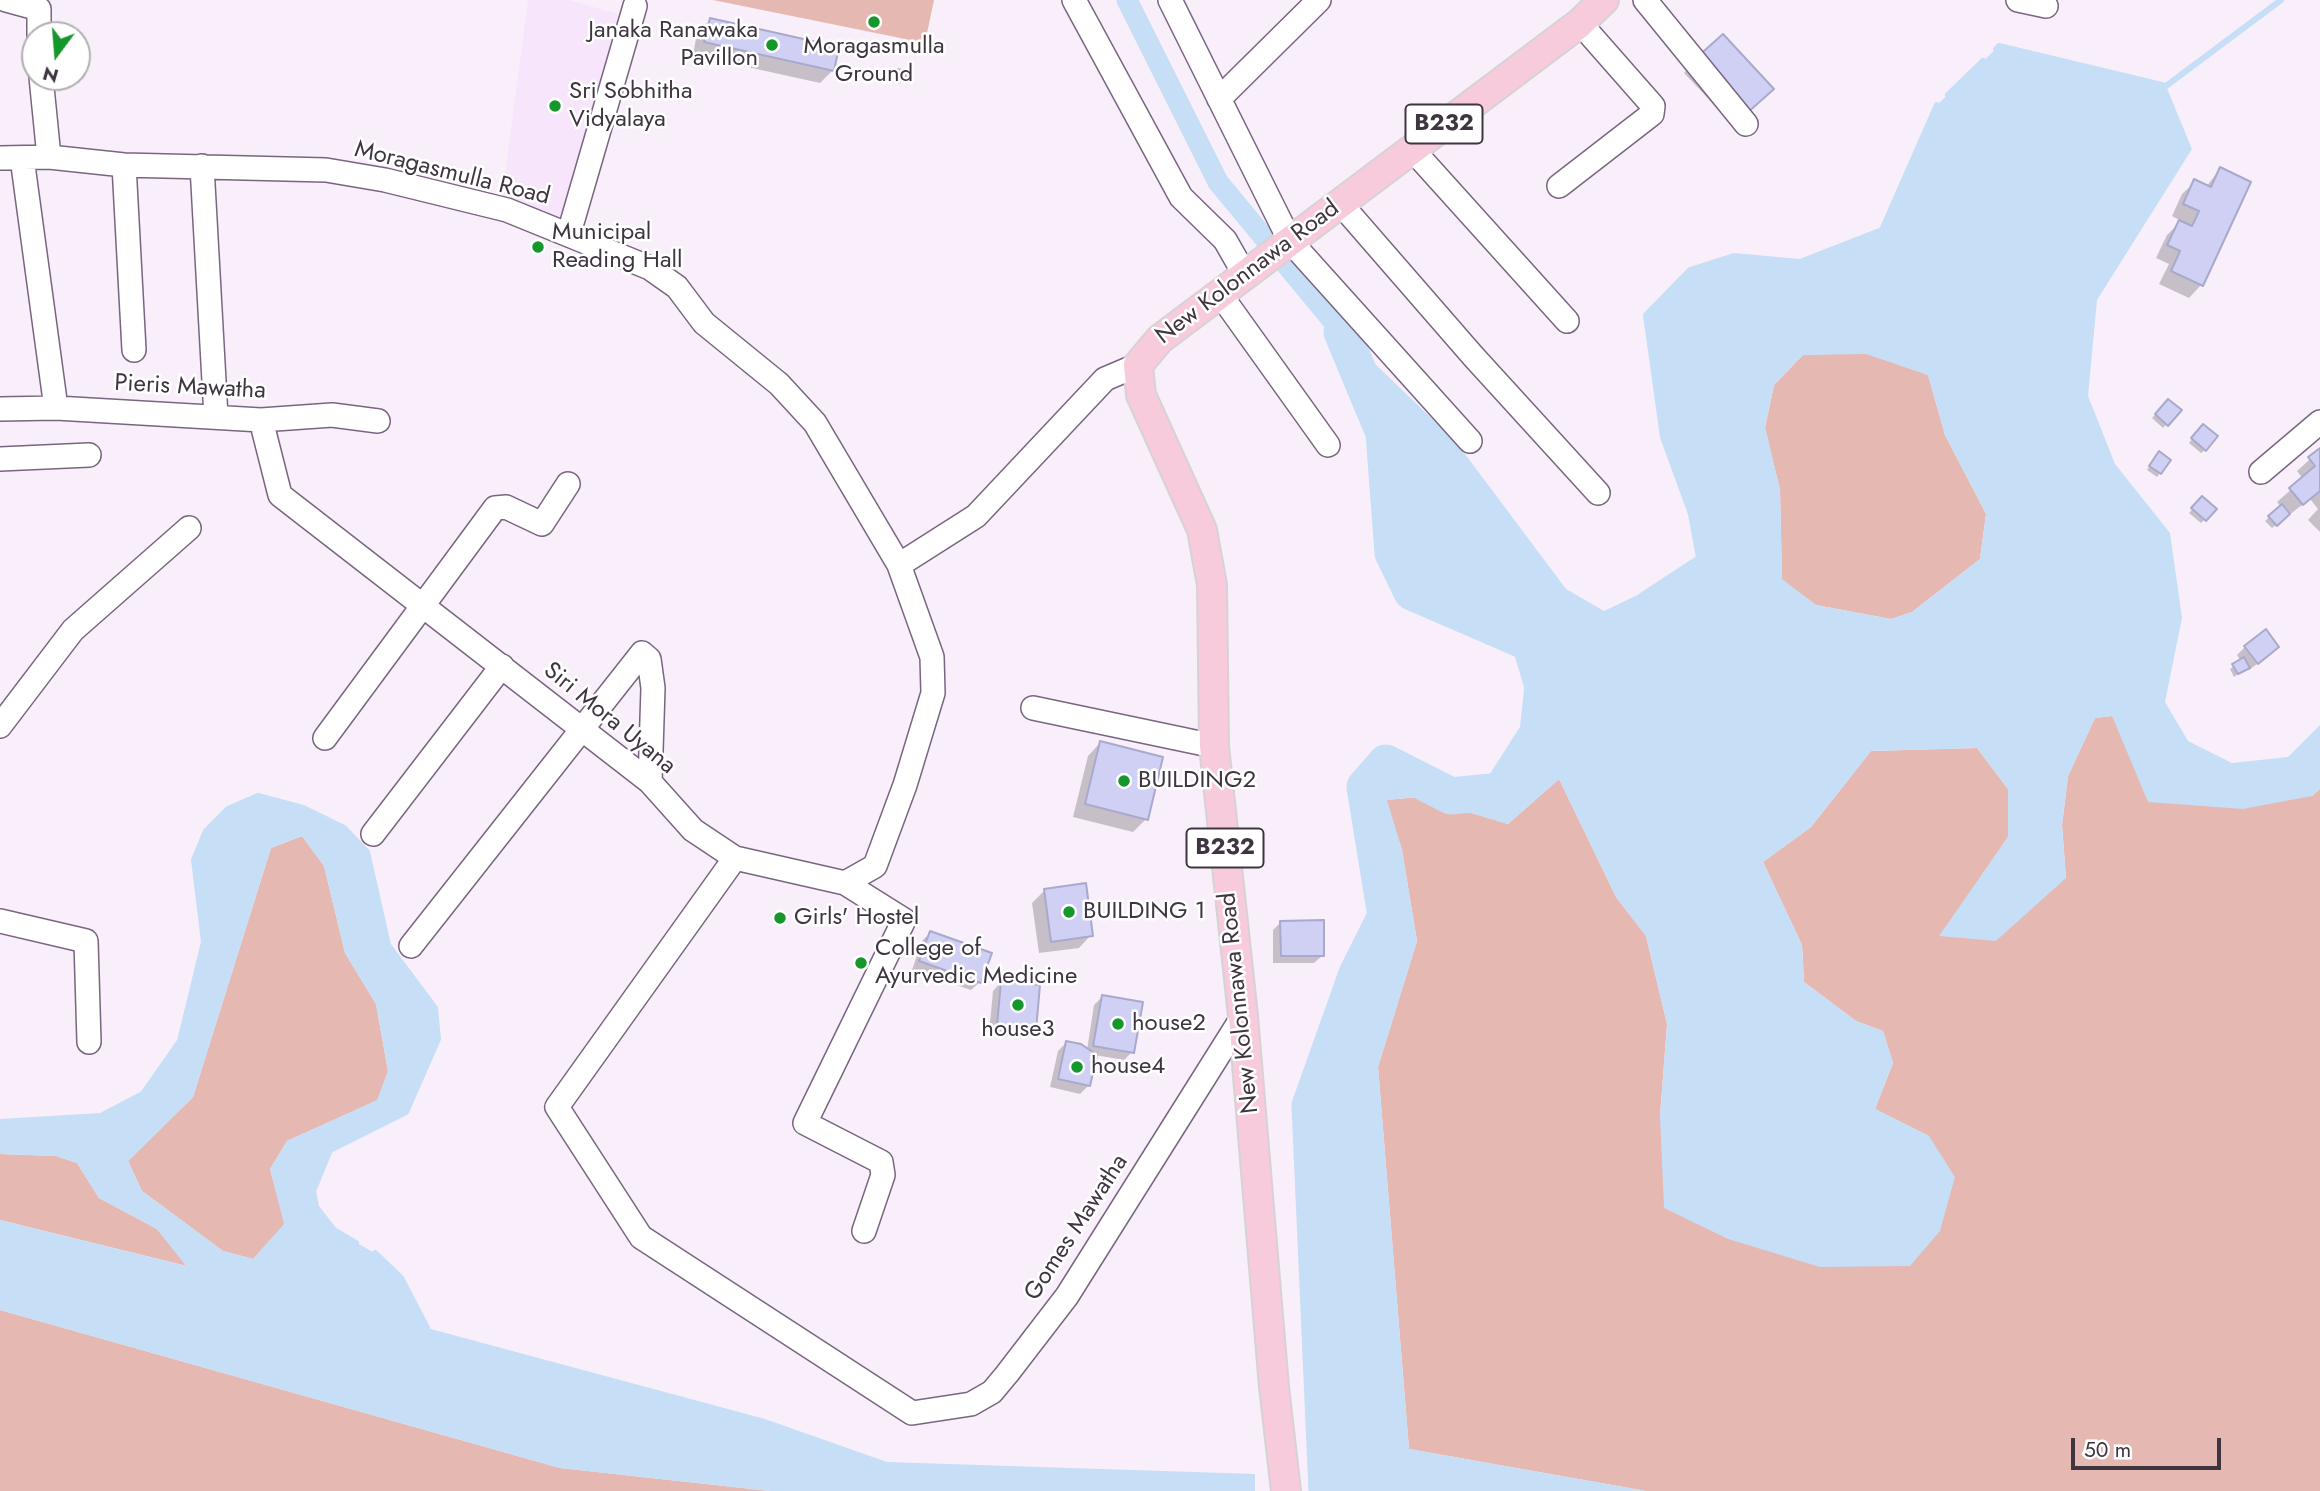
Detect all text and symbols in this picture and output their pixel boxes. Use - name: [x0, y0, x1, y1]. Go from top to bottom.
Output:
- marker: Moragasmulla Ground: [866, 14, 882, 30]
- place label: Janaka Ranawaka Pavillon: [588, 17, 758, 73]
- north arrow: [21, 21, 91, 91]
- place label: Moragasmulla Ground: [803, 33, 945, 89]
- marker: Janaka Ranawaka Pavillon: [764, 37, 780, 53]
- text: N: [40, 60, 62, 90]
- place label: Sri Sobhitha Vidyalaya: [569, 78, 693, 134]
- marker: Sri Sobhitha Vidyalaya: [547, 98, 563, 114]
- road number: B232: [1406, 105, 1482, 144]
- street label: Moragasmulla Road: [351, 136, 553, 212]
- street label: New Kolonnawa Road: [1151, 195, 1345, 351]
- place label: Municipal Reading Hall: [552, 219, 682, 275]
- marker: Municipal Reading Hall: [530, 239, 546, 255]
- street label: Pieris Mawatha: [113, 370, 267, 406]
- street label: Siri Mora Uyana: [537, 657, 681, 781]
- place label: BUILDING2: [1138, 767, 1256, 795]
- marker: BUILDING2: [1116, 773, 1132, 789]
- road number: B232: [1186, 828, 1264, 868]
- street label: New Kolonnawa Road: [1214, 891, 1266, 1115]
- place label: BUILDING 1: [1083, 898, 1205, 926]
- place label: Girls' Hostel: [794, 904, 919, 932]
- marker: BUILDING 1: [1061, 904, 1077, 920]
- marker: Girls' Hostel: [772, 910, 788, 926]
- place label: College of Ayurvedic Medicine: [875, 935, 1077, 991]
- marker: College of Ayurvedic Medicine: [853, 955, 869, 971]
- marker: house3: [1010, 997, 1026, 1013]
- place label: house2: [1132, 1010, 1206, 1038]
- place label: house3: [981, 1016, 1055, 1044]
- marker: house2: [1110, 1016, 1126, 1032]
- place label: house4: [1091, 1053, 1165, 1081]
- marker: house4: [1069, 1059, 1085, 1075]
- street label: Gomes Mawatha: [1019, 1150, 1135, 1306]
- scale bar: [2075, 1424, 2226, 1468]
- text: 50 m: [2084, 1435, 2131, 1465]

